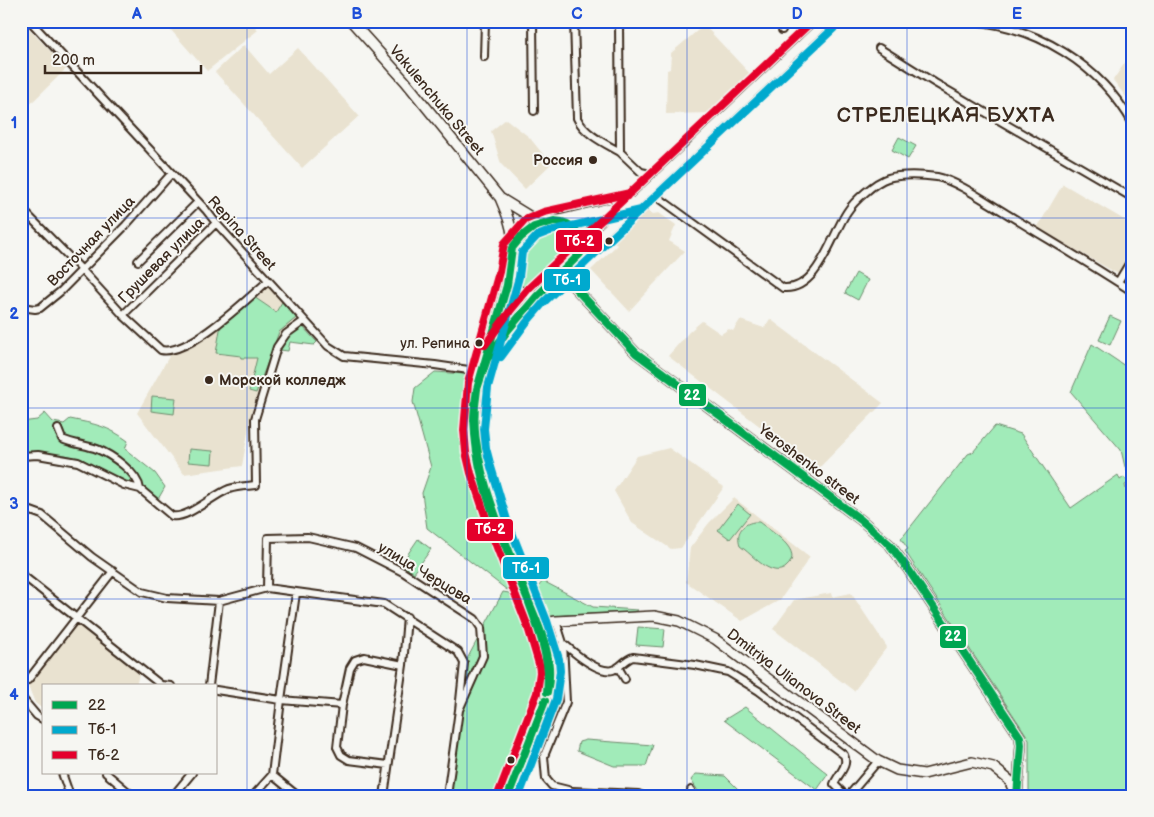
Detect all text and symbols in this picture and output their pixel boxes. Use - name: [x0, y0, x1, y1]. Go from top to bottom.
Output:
- text: A: [131, 5, 142, 24]
- text: B: [351, 5, 363, 24]
- text: C: [571, 5, 583, 24]
- text: D: [791, 5, 803, 24]
- text: E: [1012, 5, 1022, 24]
- street label: Vakulenchuka Street: [385, 41, 488, 160]
- scale bar: [45, 42, 201, 74]
- text: 200 m: [52, 51, 95, 70]
- district label: СТРЕЛЕЦКАЯ БУХТА: [837, 104, 1055, 128]
- text: 1: [11, 114, 17, 133]
- place label: Россия: [533, 151, 583, 170]
- marker: Россия: [587, 154, 599, 166]
- street label: Восточная улица: [43, 192, 139, 290]
- street label: Repina Street: [203, 192, 280, 275]
- street label: Грушевая улица: [114, 213, 209, 307]
- line badge: Тб-2: [555, 229, 603, 253]
- text: Тб-2: [564, 233, 595, 250]
- unlabelled marker: [604, 236, 614, 246]
- line badge: Тб-1: [543, 268, 591, 292]
- text: Тб-1: [553, 272, 581, 289]
- text: 2: [9, 305, 19, 324]
- place label: ул. Репина: [400, 335, 471, 352]
- marker: ул. Репина: [474, 338, 484, 348]
- place label: Морской колледж: [219, 371, 346, 390]
- marker: Морской колледж: [203, 374, 215, 386]
- line badge: 22: [678, 383, 707, 407]
- text: 22: [684, 387, 701, 404]
- street label: Yeroshenko street: [753, 419, 864, 509]
- text: 3: [9, 495, 19, 514]
- line badge: Тб-2: [466, 518, 514, 542]
- text: Тб-2: [475, 521, 506, 538]
- street label: улица Черцова: [375, 538, 475, 609]
- line badge: Тб-1: [502, 556, 550, 580]
- text: Тб-1: [512, 560, 540, 577]
- street label: Dmitriya Ulianova Street: [723, 625, 865, 738]
- line badge: 22: [939, 625, 967, 649]
- text: 22: [945, 628, 962, 645]
- legend: [42, 684, 218, 774]
- text: 4: [9, 686, 19, 705]
- text: 22: [88, 696, 106, 715]
- text: Тб-1: [88, 720, 116, 739]
- text: Тб-2: [88, 746, 119, 765]
- unlabelled marker: [506, 755, 516, 765]

